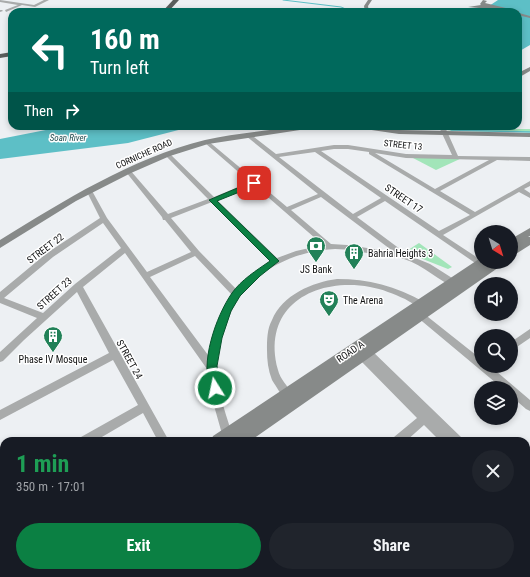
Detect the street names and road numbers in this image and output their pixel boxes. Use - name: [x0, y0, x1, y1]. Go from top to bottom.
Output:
- street label: CORNICHE ROAD: [114, 137, 174, 171]
- street label: STREET 13: [383, 138, 423, 152]
- street label: STREET 17: [383, 182, 425, 215]
- street label: STREET 22: [25, 231, 66, 266]
- street label: STREET 23: [35, 275, 74, 312]
- street label: STREET 24: [114, 338, 145, 381]
- street label: ROAD A: [334, 338, 366, 365]

